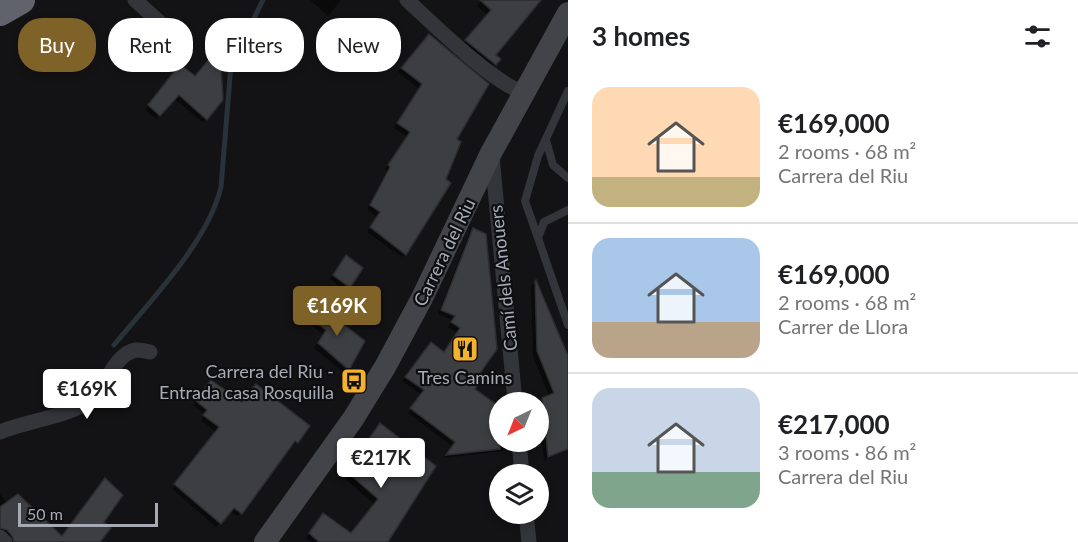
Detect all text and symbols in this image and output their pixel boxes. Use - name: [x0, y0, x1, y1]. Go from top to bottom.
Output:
- chip: Buy: [18, 18, 96, 72]
- chip: Rent: [108, 18, 193, 72]
- chip: Filters: [205, 18, 304, 72]
- chip: New: [316, 18, 401, 72]
- text: 3 homes: [592, 20, 690, 52]
- icon: filters: [1021, 20, 1054, 53]
- text: €169,000: [778, 107, 890, 139]
- icon: home: [640, 111, 712, 183]
- text: 2 rooms · 68 m²: [778, 139, 916, 163]
- text: Carrera del Riu: [778, 163, 908, 187]
- street label: Carrera del Riu: [408, 195, 480, 309]
- street label: Camí dels Anouers: [484, 204, 522, 352]
- text: €169,000: [778, 258, 890, 290]
- icon: home: [640, 262, 712, 334]
- pin: €169K: [295, 286, 379, 337]
- text: 2 rooms · 68 m²: [778, 290, 916, 314]
- text: €169K: [307, 293, 367, 317]
- text: Carrer de Llora: [778, 314, 908, 338]
- restaurant icon: Tres Camins: [450, 334, 480, 364]
- place label: Carrera del Riu - Entrada casa Rosquilla: [159, 360, 334, 403]
- bus stop icon: Carrera del Riu - Entrada casa Rosquilla: [339, 366, 369, 396]
- place label: Tres Camins: [418, 366, 513, 388]
- pin: €169K: [45, 369, 129, 420]
- text: €169K: [57, 376, 117, 400]
- north arrow: [489, 392, 549, 452]
- map controls: [489, 392, 549, 524]
- text: €217,000: [778, 408, 890, 440]
- icon: home: [640, 412, 712, 484]
- pin: €217K: [339, 438, 423, 489]
- text: 3 rooms · 86 m²: [778, 440, 916, 464]
- text: €217K: [351, 445, 411, 469]
- button: layers: [489, 464, 549, 524]
- text: Carrera del Riu: [778, 464, 908, 488]
- scale bar: [18, 500, 158, 528]
- text: 50 m: [27, 504, 63, 523]

